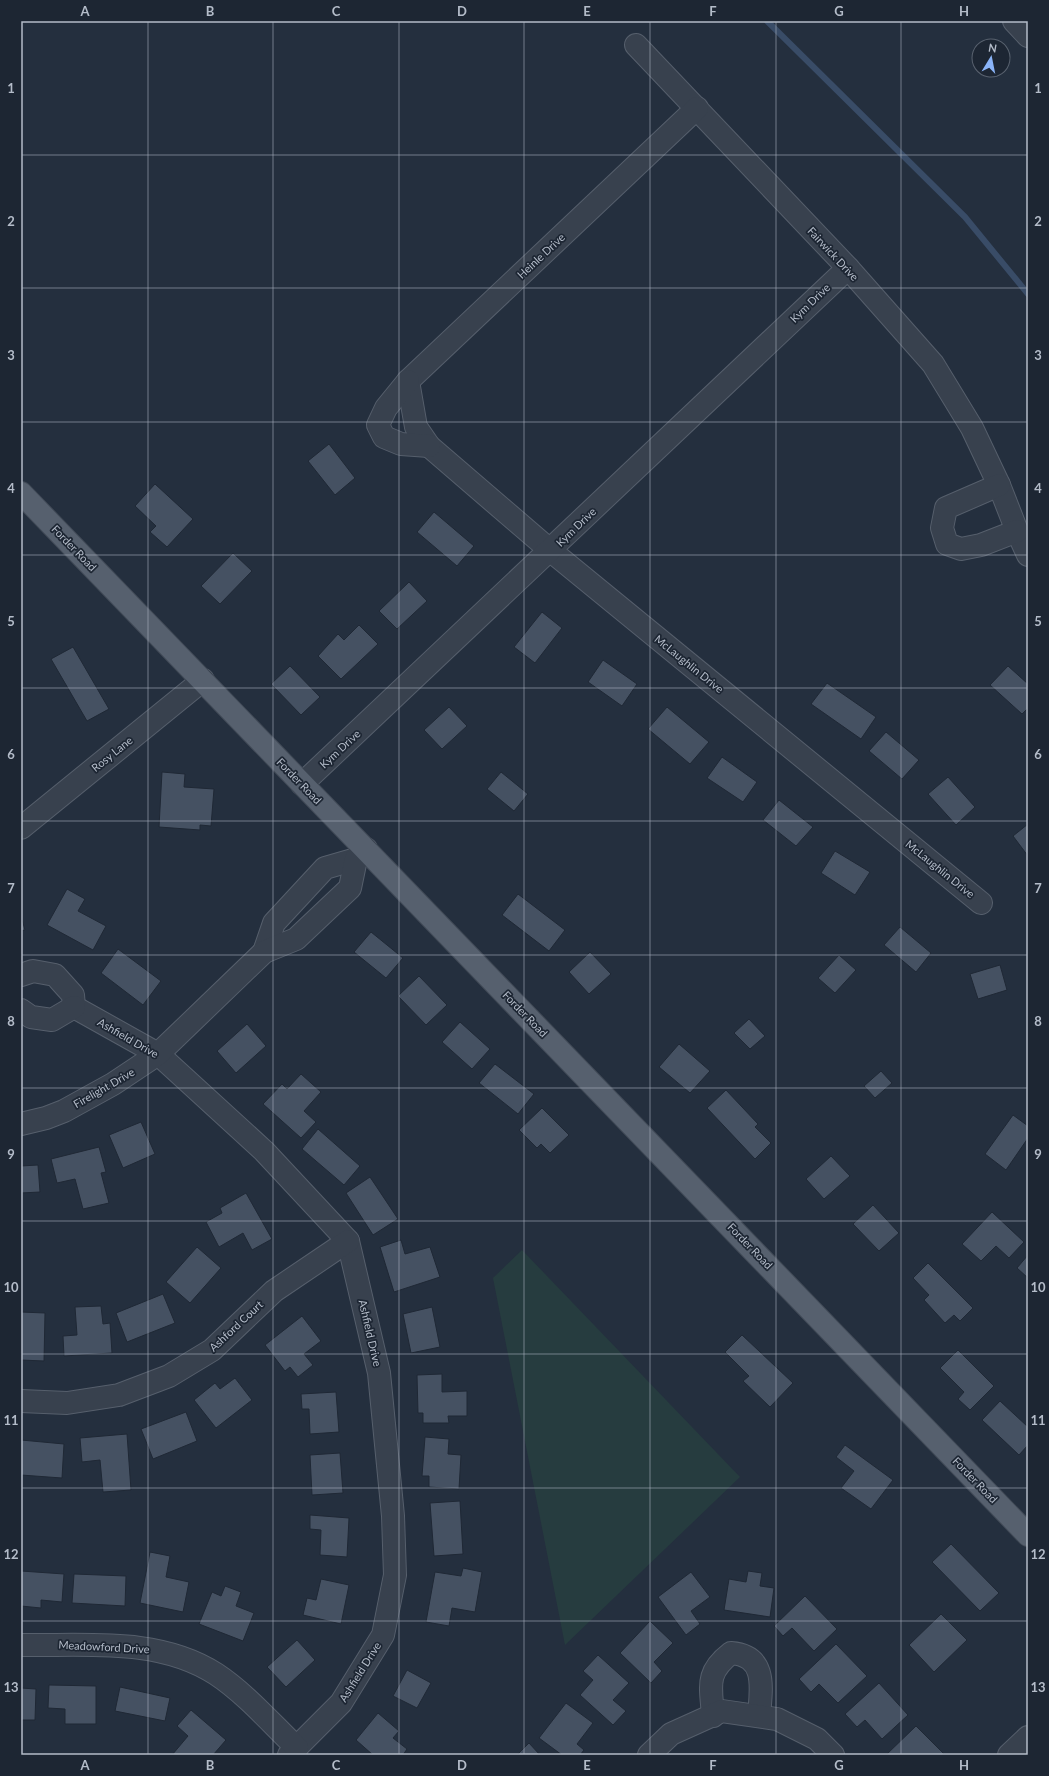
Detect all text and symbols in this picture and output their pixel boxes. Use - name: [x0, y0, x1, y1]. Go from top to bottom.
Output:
- text: A: [79, 3, 90, 19]
- text: B: [206, 3, 215, 19]
- text: C: [332, 3, 341, 19]
- text: D: [457, 3, 467, 19]
- text: E: [583, 3, 591, 19]
- text: F: [709, 3, 717, 19]
- text: G: [834, 3, 844, 19]
- text: H: [959, 3, 969, 19]
- north arrow: [971, 38, 1011, 78]
- text: N: [988, 41, 998, 55]
- text: 1: [7, 80, 15, 96]
- text: 1: [1034, 80, 1042, 96]
- text: 2: [7, 213, 15, 229]
- text: 2: [1034, 213, 1042, 229]
- street label: Fairwick Drive: [805, 224, 862, 283]
- street label: Heinle Drive: [514, 230, 567, 281]
- street label: Kym Drive: [787, 280, 832, 325]
- text: 3: [7, 347, 15, 363]
- text: 3: [1034, 347, 1042, 363]
- text: 4: [7, 480, 15, 496]
- text: 4: [1034, 480, 1042, 496]
- street label: Kym Drive: [553, 504, 598, 549]
- street label: Forder Road: [49, 522, 99, 573]
- text: 5: [7, 613, 15, 629]
- text: 5: [1034, 613, 1042, 629]
- street label: McLaughlin Drive: [652, 632, 726, 695]
- street label: Kym Drive: [317, 727, 363, 771]
- street label: Rosy Lane: [89, 733, 135, 774]
- text: 6: [7, 746, 15, 762]
- text: 6: [1034, 746, 1042, 762]
- street label: Forder Road: [274, 755, 324, 806]
- street label: McLaughlin Drive: [903, 837, 977, 900]
- text: 7: [7, 880, 15, 896]
- text: 7: [1034, 880, 1042, 896]
- street label: Forder Road: [500, 988, 550, 1039]
- text: 8: [7, 1013, 15, 1029]
- text: 8: [1034, 1013, 1042, 1029]
- street label: Ashfield Drive: [95, 1015, 161, 1060]
- street label: Firelight Drive: [71, 1065, 137, 1110]
- text: 9: [7, 1146, 15, 1162]
- text: 9: [1034, 1146, 1042, 1162]
- street label: Forder Road: [725, 1220, 775, 1271]
- text: 10: [3, 1279, 19, 1295]
- text: 10: [1030, 1279, 1046, 1295]
- street label: Ashford Court: [206, 1297, 265, 1354]
- street label: Ashfield Drive: [356, 1298, 385, 1368]
- text: 11: [3, 1412, 19, 1428]
- text: 11: [1030, 1412, 1046, 1428]
- street label: Forder Road: [950, 1454, 1000, 1505]
- text: 12: [3, 1546, 19, 1562]
- text: 12: [1030, 1546, 1046, 1562]
- street label: Meadowford Drive: [58, 1638, 150, 1655]
- street label: Ashfield Drive: [336, 1639, 383, 1704]
- text: 13: [3, 1679, 19, 1695]
- text: 13: [1030, 1679, 1046, 1695]
- text: A: [79, 1757, 90, 1773]
- text: B: [206, 1757, 215, 1773]
- text: C: [332, 1757, 341, 1773]
- text: D: [457, 1757, 467, 1773]
- text: E: [583, 1757, 591, 1773]
- text: F: [709, 1757, 717, 1773]
- text: G: [834, 1757, 844, 1773]
- text: H: [959, 1757, 969, 1773]

